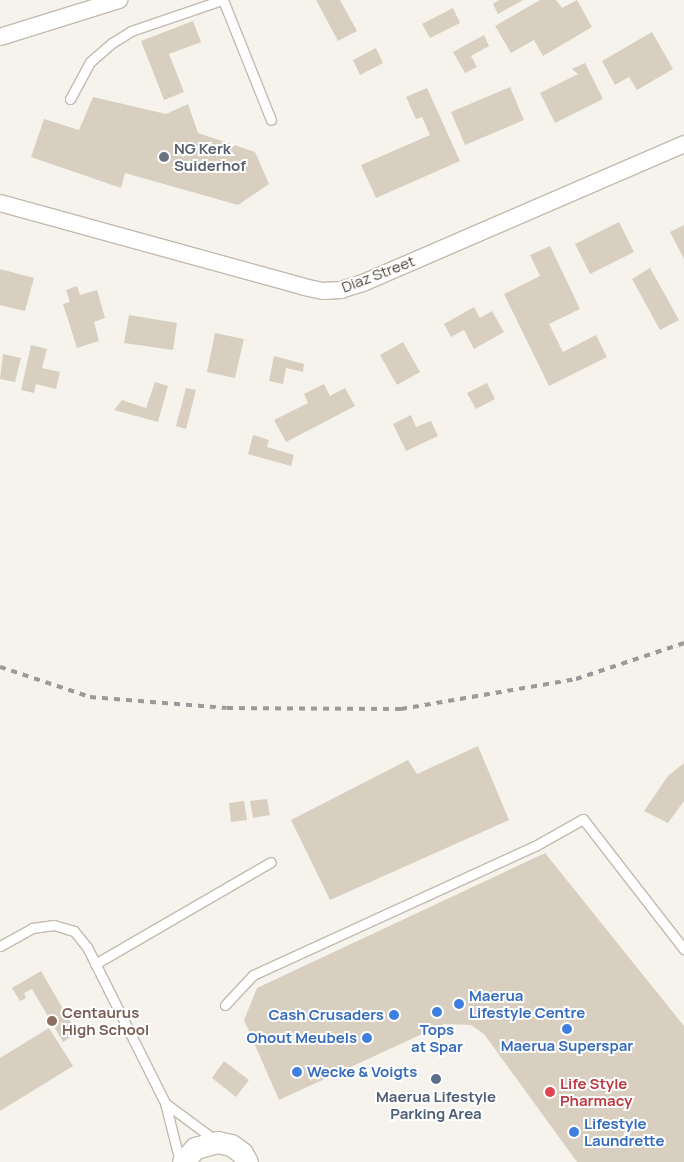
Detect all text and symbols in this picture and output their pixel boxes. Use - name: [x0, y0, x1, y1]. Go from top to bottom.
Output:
- place label: NG Kerk Suiderhof: [174, 139, 246, 174]
- marker: NG Kerk Suiderhof: [158, 151, 170, 163]
- street label: Diaz Street: [339, 252, 417, 296]
- place label: Maerua Lifestyle Centre: [469, 986, 585, 1021]
- marker: Maerua Lifestyle Centre: [453, 998, 465, 1010]
- place label: Centaurus High School: [62, 1003, 149, 1038]
- place label: Cash Crusaders: [268, 1006, 384, 1024]
- marker: Tops at Spar: [431, 1006, 443, 1018]
- marker: Cash Crusaders: [388, 1009, 400, 1021]
- marker: Centaurus High School: [46, 1015, 58, 1027]
- place label: Tops at Spar: [411, 1020, 463, 1055]
- marker: Maerua Superspar: [561, 1023, 573, 1035]
- place label: Ohout Meubels: [246, 1029, 357, 1047]
- marker: Ohout Meubels: [361, 1032, 373, 1044]
- place label: Maerua Superspar: [501, 1037, 633, 1055]
- place label: Wecke & Voigts: [307, 1063, 417, 1081]
- marker: Wecke & Voigts: [291, 1066, 303, 1078]
- marker: Maerua Lifestyle Parking Area: [430, 1073, 442, 1085]
- place label: Life Style Pharmacy: [560, 1074, 632, 1109]
- marker: Life Style Pharmacy: [544, 1086, 556, 1098]
- place label: Maerua Lifestyle Parking Area: [376, 1087, 496, 1122]
- place label: Lifestyle Laundrette: [584, 1114, 665, 1149]
- marker: Lifestyle Laundrette: [568, 1126, 580, 1138]

